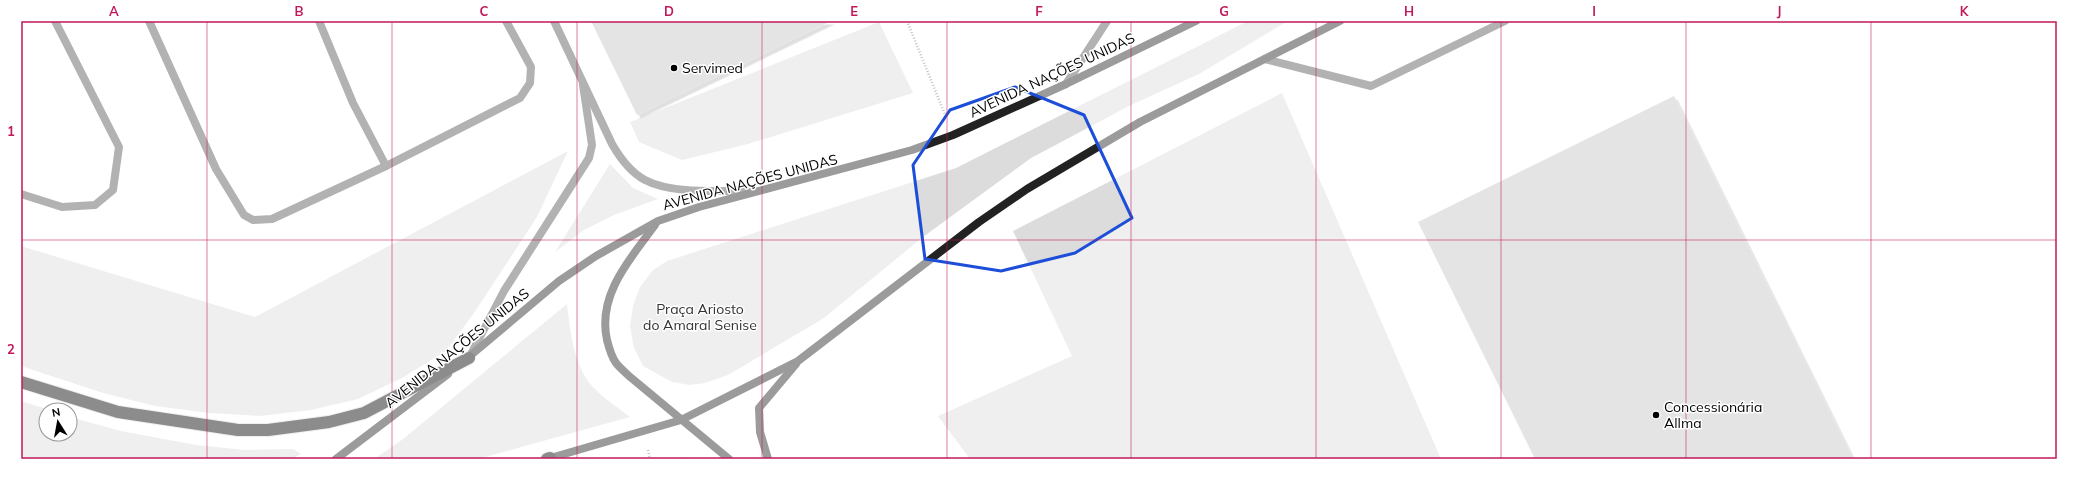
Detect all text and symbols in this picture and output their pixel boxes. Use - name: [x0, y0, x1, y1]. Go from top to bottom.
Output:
- text: A: [109, 3, 119, 19]
- text: B: [295, 3, 304, 19]
- text: C: [480, 3, 489, 19]
- text: D: [664, 3, 674, 19]
- text: E: [850, 3, 858, 19]
- text: F: [1035, 3, 1043, 19]
- text: G: [1219, 3, 1229, 19]
- text: H: [1404, 3, 1414, 19]
- text: I: [1592, 3, 1596, 19]
- text: J: [1777, 3, 1781, 19]
- text: K: [1960, 3, 1970, 19]
- street label: AVENIDA NAÇÕES UNIDAS: [966, 29, 1138, 121]
- place label: Servimed: [682, 59, 743, 77]
- marker: Servimed: [669, 63, 679, 73]
- text: 1: [7, 123, 15, 139]
- street label: AVENIDA NAÇÕES UNIDAS: [661, 150, 840, 214]
- street label: AVENIDA NAÇÕES UNIDAS: [381, 284, 533, 412]
- park label: Praça Ariosto do Amaral Senise: [643, 300, 757, 334]
- text: 2: [7, 341, 15, 357]
- place label: Concessionária Allma: [1664, 398, 1762, 432]
- north arrow: [38, 402, 78, 442]
- text: N: [51, 405, 62, 420]
- marker: Concessionária Allma: [1651, 410, 1661, 420]

